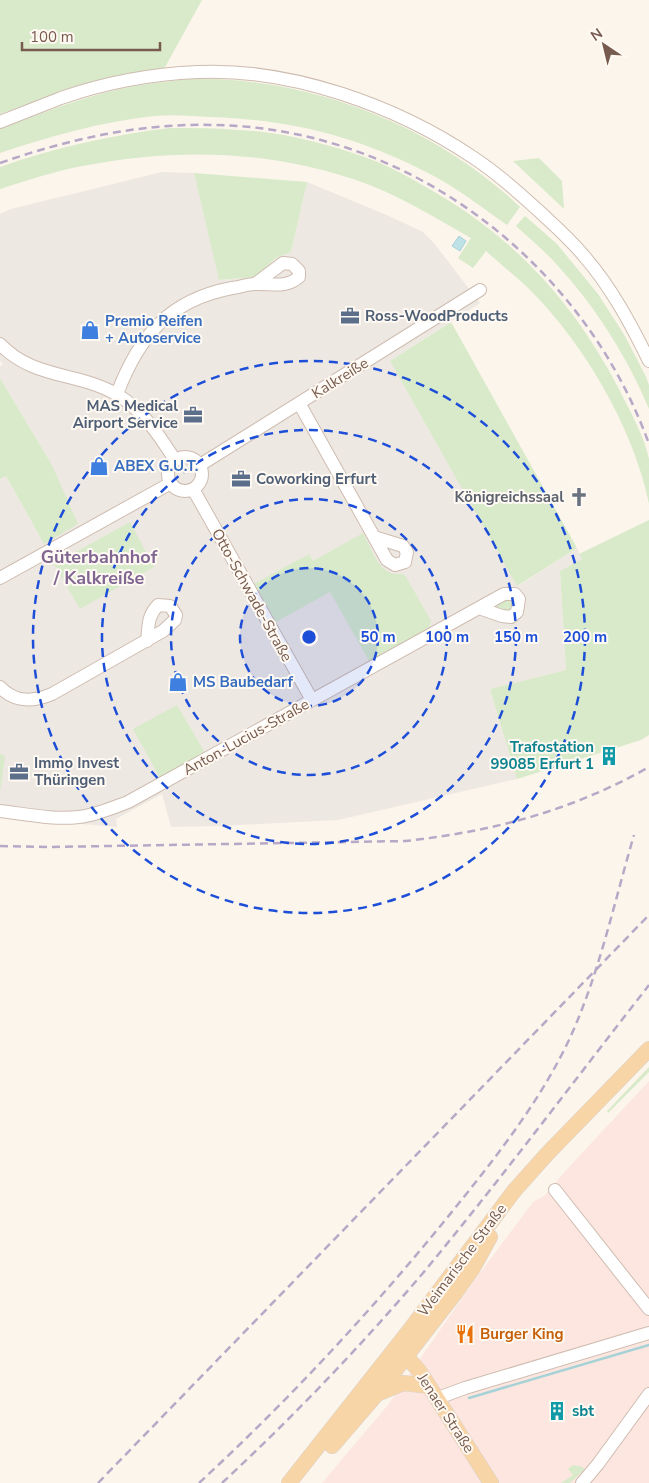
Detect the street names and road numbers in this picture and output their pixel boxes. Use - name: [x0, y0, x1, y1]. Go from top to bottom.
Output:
- street label: Kalkreiße: [308, 353, 372, 403]
- street label: Otto-Schwade-Straße: [207, 525, 297, 665]
- street label: Anton-Lucius-Straße: [179, 694, 313, 780]
- street label: Weimarische Straße: [413, 1200, 511, 1320]
- street label: Jenaer Straße: [412, 1368, 479, 1457]

